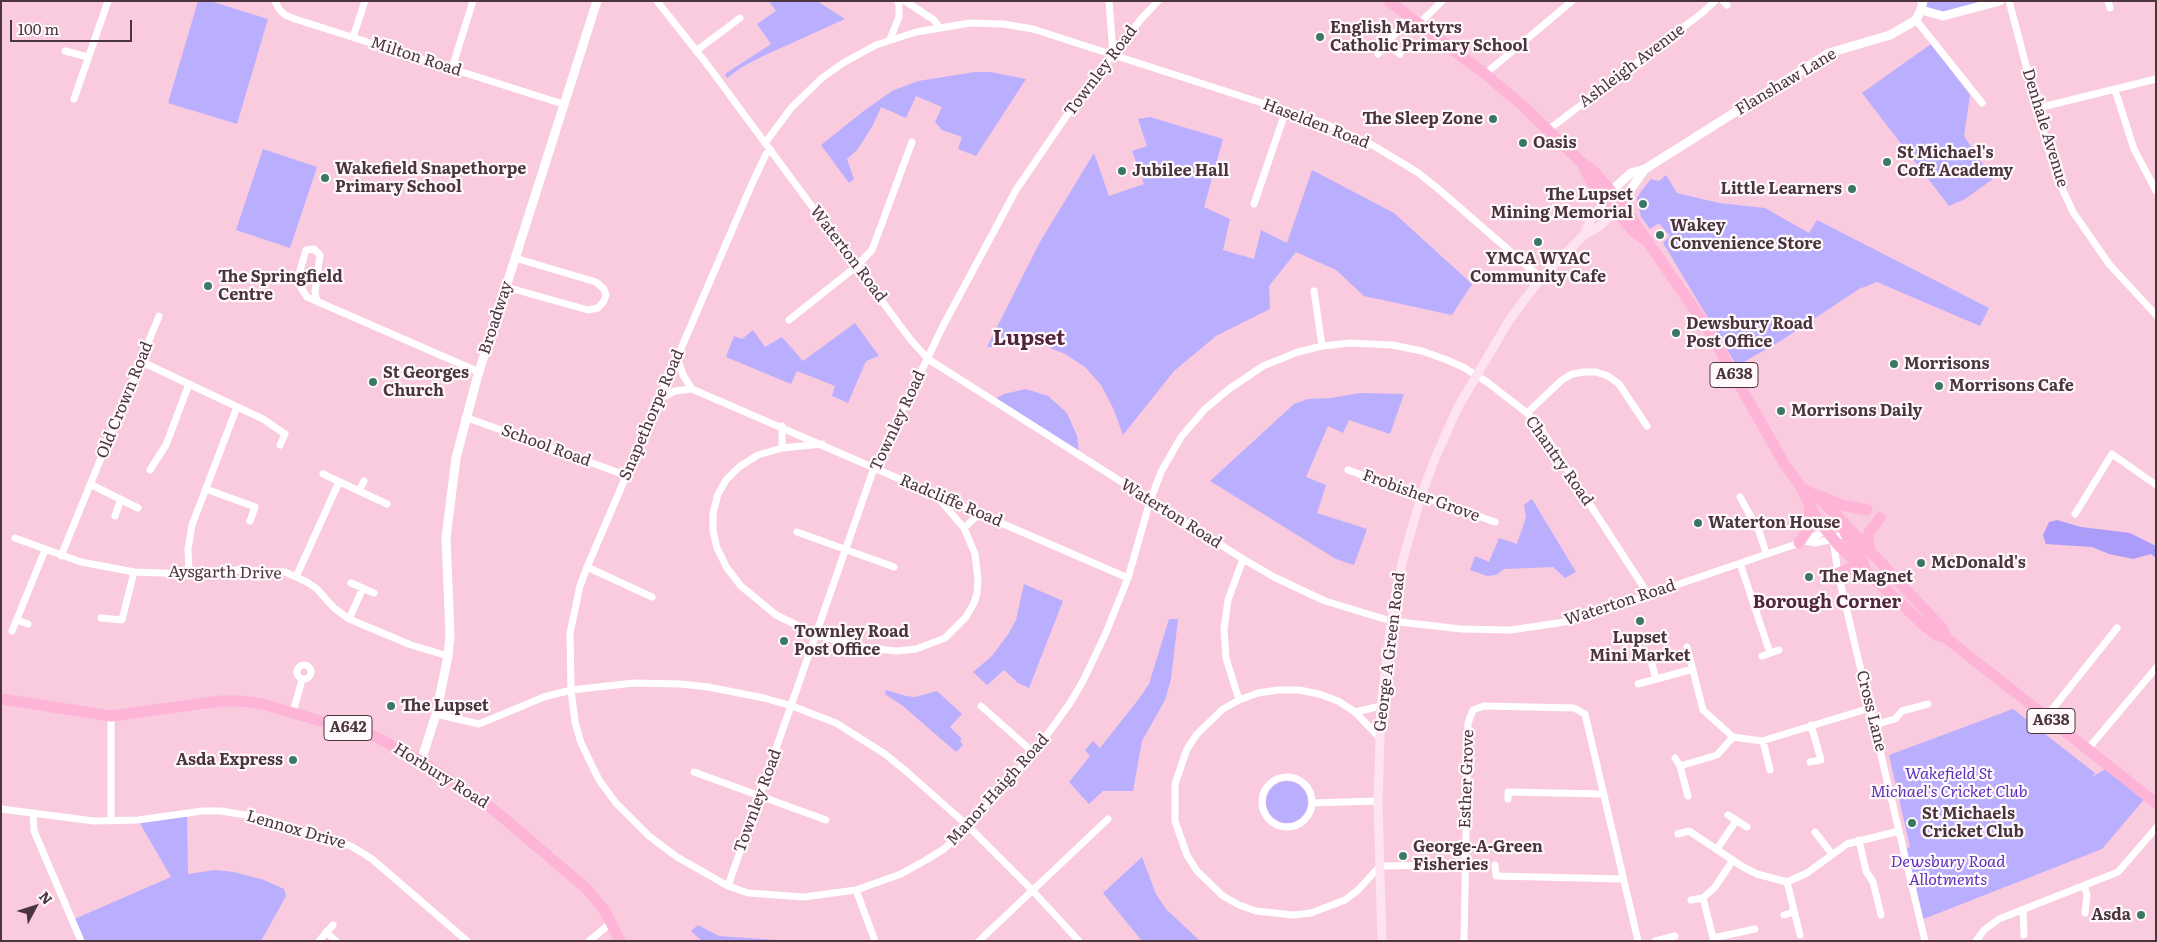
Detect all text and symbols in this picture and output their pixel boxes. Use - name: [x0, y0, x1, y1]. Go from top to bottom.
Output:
- scale bar: [12, 10, 135, 42]
- text: 100 m: [18, 17, 59, 40]
- place label: English Martyrs Catholic Primary School: [1330, 18, 1528, 56]
- street label: Ashleigh Avenue: [1575, 20, 1689, 112]
- street label: Townley Road: [1061, 22, 1141, 120]
- marker: English Martyrs Catholic Primary School: [1314, 31, 1326, 43]
- street label: Milton Road: [368, 33, 464, 81]
- street label: Flanshaw Lane: [1732, 44, 1840, 120]
- street label: Denhale Avenue: [2018, 66, 2072, 190]
- street label: Haselden Road: [1260, 95, 1372, 153]
- place label: The Sleep Zone: [1362, 109, 1483, 129]
- marker: The Sleep Zone: [1487, 113, 1499, 125]
- place label: Oasis: [1533, 133, 1576, 153]
- marker: Oasis: [1517, 137, 1529, 149]
- place label: St Michael's CofE Academy: [1897, 143, 2013, 181]
- marker: St Michael's CofE Academy: [1881, 156, 1893, 168]
- place label: Wakefield Snapethorpe Primary School: [335, 159, 526, 197]
- place label: Jubilee Hall: [1132, 161, 1229, 181]
- marker: Jubilee Hall: [1116, 165, 1128, 177]
- marker: Wakefield Snapethorpe Primary School: [319, 172, 331, 184]
- place label: Little Learners: [1721, 179, 1842, 199]
- marker: Little Learners: [1846, 183, 1858, 195]
- place label: The Lupset Mining Memorial: [1491, 185, 1633, 223]
- marker: The Lupset Mining Memorial: [1637, 198, 1649, 210]
- street label: Waterton Road: [806, 202, 890, 306]
- place label: Wakey Convenience Store: [1670, 216, 1822, 254]
- marker: Wakey Convenience Store: [1654, 229, 1666, 241]
- marker: YMCA WYAC Community Cafe: [1532, 236, 1544, 248]
- place label: YMCA WYAC Community Cafe: [1470, 249, 1606, 287]
- place label: The Springfield Centre: [218, 267, 343, 305]
- street label: Broadway: [475, 279, 517, 357]
- marker: The Springfield Centre: [202, 280, 214, 292]
- place label: Dewsbury Road Post Office: [1686, 314, 1813, 352]
- district label: Lupset: [993, 326, 1065, 352]
- marker: Dewsbury Road Post Office: [1670, 327, 1682, 339]
- street label: Old Crown Road: [93, 339, 157, 461]
- street label: Snapethorpe Road: [616, 347, 688, 483]
- place label: Morrisons: [1904, 354, 1989, 374]
- marker: Morrisons: [1888, 358, 1900, 370]
- road number: A638: [1710, 362, 1758, 388]
- place label: St Georges Church: [383, 363, 469, 401]
- street label: Townley Road: [866, 368, 930, 474]
- marker: St Georges Church: [367, 376, 379, 388]
- place label: Morrisons Cafe: [1949, 376, 2074, 396]
- marker: Morrisons Cafe: [1933, 380, 1945, 392]
- place label: Morrisons Daily: [1791, 401, 1922, 421]
- marker: Morrisons Daily: [1775, 405, 1787, 417]
- street label: Chantry Road: [1521, 412, 1597, 510]
- street label: School Road: [499, 421, 593, 471]
- street label: Frobisher Grove: [1360, 466, 1482, 526]
- street label: Radcliffe Road: [897, 471, 1005, 531]
- street label: Waterton Road: [1117, 475, 1225, 553]
- place label: Waterton House: [1708, 513, 1840, 533]
- marker: Waterton House: [1692, 517, 1704, 529]
- place label: McDonald's: [1931, 553, 2026, 573]
- marker: McDonald's: [1915, 557, 1927, 569]
- street label: Aysgarth Drive: [168, 562, 282, 584]
- place label: The Magnet: [1819, 567, 1913, 587]
- street label: George A Green Road: [1371, 571, 1409, 733]
- marker: The Magnet: [1803, 571, 1815, 583]
- street label: Waterton Road: [1562, 576, 1678, 630]
- district label: Borough Corner: [1753, 592, 1901, 614]
- marker: Lupset Mini Market: [1634, 615, 1646, 627]
- place label: Townley Road Post Office: [794, 622, 909, 660]
- place label: Lupset Mini Market: [1589, 628, 1691, 666]
- marker: Townley Road Post Office: [778, 635, 790, 647]
- street label: Cross Lane: [1852, 668, 1890, 754]
- place label: The Lupset: [401, 696, 489, 716]
- marker: The Lupset: [385, 700, 397, 712]
- road number: A638: [2027, 708, 2075, 734]
- road number: A642: [324, 716, 372, 740]
- street label: Esther Grove: [1456, 729, 1478, 829]
- street label: Manor Haigh Road: [943, 730, 1053, 850]
- street label: Horbury Road: [390, 739, 492, 813]
- street label: Townley Road: [730, 747, 786, 855]
- place label: Asda Express: [176, 750, 283, 770]
- marker: Asda Express: [287, 754, 299, 766]
- park label: Wakefield St Michael's Cricket Club: [1870, 764, 2028, 802]
- place label: St Michaels Cricket Club: [1922, 804, 2024, 842]
- street label: Lennox Drive: [244, 807, 348, 853]
- marker: St Michaels Cricket Club: [1906, 817, 1918, 829]
- place label: George-A-Green Fisheries: [1413, 837, 1543, 875]
- marker: George-A-Green Fisheries: [1397, 850, 1409, 862]
- park label: Dewsbury Road Allotments: [1891, 852, 2005, 890]
- north arrow: [10, 882, 60, 932]
- text: N: [35, 886, 58, 908]
- place label: Asda: [2091, 905, 2131, 925]
- marker: Asda: [2135, 909, 2147, 921]

